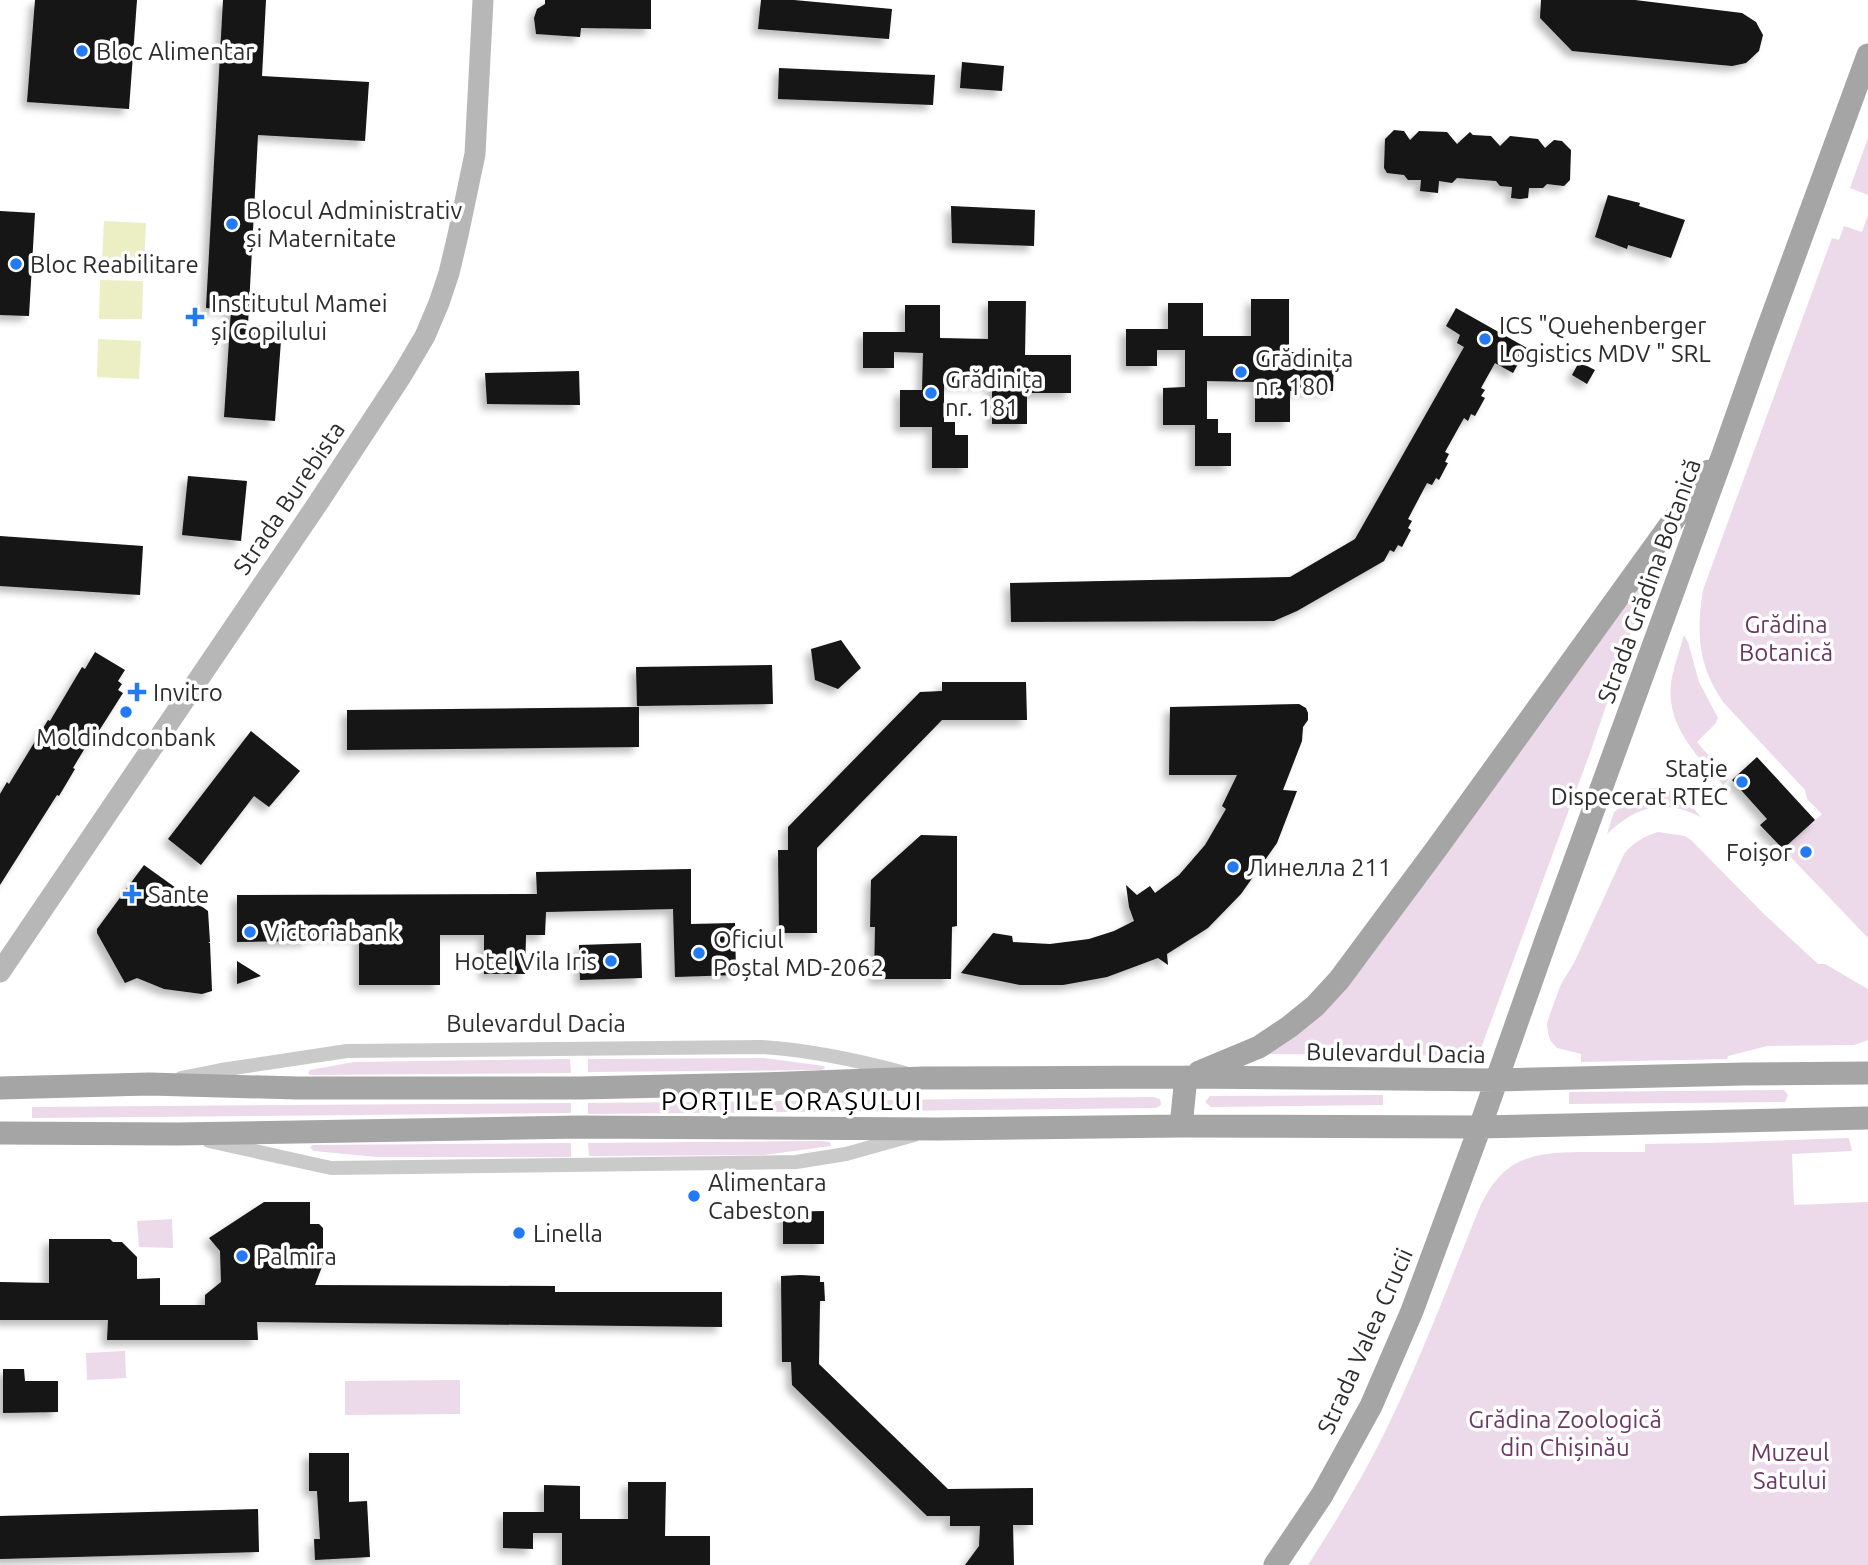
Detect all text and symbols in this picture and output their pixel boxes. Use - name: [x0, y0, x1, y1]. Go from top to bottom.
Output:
- place label: Bloc Alimentar: [96, 38, 254, 65]
- marker: Bloc Alimentar: [74, 43, 90, 59]
- place label: Blocul Administrativ și Maternitate: [246, 197, 462, 252]
- marker: Blocul Administrativ și Maternitate: [224, 216, 240, 232]
- place label: Bloc Reabilitare: [30, 251, 199, 278]
- marker: Bloc Reabilitare: [8, 256, 24, 272]
- place label: Institutul Mamei și Copilului: [211, 290, 388, 345]
- marker: Institutul Mamei și Copilului: [185, 307, 205, 327]
- place label: ICS "Quehenberger Logistics MDV " SRL: [1499, 312, 1711, 367]
- marker: ICS "Quehenberger Logistics MDV " SRL: [1477, 331, 1493, 347]
- place label: Grădinița nr. 180: [1255, 345, 1353, 400]
- marker: Grădinița nr. 180: [1233, 364, 1249, 380]
- place label: Grădinița nr. 181: [945, 366, 1043, 421]
- marker: Grădinița nr. 181: [923, 385, 939, 401]
- street label: Strada Burebista: [228, 416, 350, 580]
- street label: Strada Grădina Botanică: [1592, 455, 1706, 707]
- park label: Grădina Botanică: [1739, 611, 1833, 666]
- place label: Invitro: [153, 679, 223, 706]
- marker: Invitro: [127, 682, 147, 702]
- marker: Moldindconbank: [118, 704, 134, 720]
- place label: Moldindconbank: [36, 724, 216, 751]
- place label: Stație Dispecerat RTEC: [1551, 755, 1728, 810]
- marker: Stație Dispecerat RTEC: [1734, 774, 1750, 790]
- place label: Foișor: [1726, 839, 1792, 866]
- marker: Foișor: [1798, 844, 1814, 860]
- place label: Линелла 211: [1247, 854, 1392, 881]
- marker: Линелла 211: [1225, 859, 1241, 875]
- place label: Sante: [148, 881, 209, 908]
- marker: Sante: [122, 884, 142, 904]
- place label: Victoriabank: [264, 919, 400, 946]
- marker: Victoriabank: [242, 924, 258, 940]
- place label: Oficiul Poștal MD-2062: [713, 926, 884, 981]
- marker: Oficiul Poștal MD-2062: [691, 945, 707, 961]
- place label: Hotel Vila Iris: [454, 948, 597, 975]
- marker: Hotel Vila Iris: [603, 953, 619, 969]
- street label: Bulevardul Dacia: [446, 1010, 626, 1037]
- street label: Bulevardul Dacia: [1306, 1038, 1486, 1068]
- district label: PORȚILE ORAȘULUI: [661, 1086, 923, 1115]
- place label: Alimentara Cabeston: [708, 1169, 827, 1224]
- marker: Alimentara Cabeston: [686, 1188, 702, 1204]
- place label: Linella: [533, 1220, 603, 1247]
- marker: Linella: [511, 1225, 527, 1241]
- place label: Palmira: [256, 1243, 337, 1270]
- street label: Strada Valea Crucii: [1312, 1244, 1418, 1438]
- marker: Palmira: [234, 1248, 250, 1264]
- park label: Grădina Zoologică din Chișinău: [1468, 1406, 1662, 1461]
- park label: Muzeul Satului: [1751, 1439, 1829, 1494]

